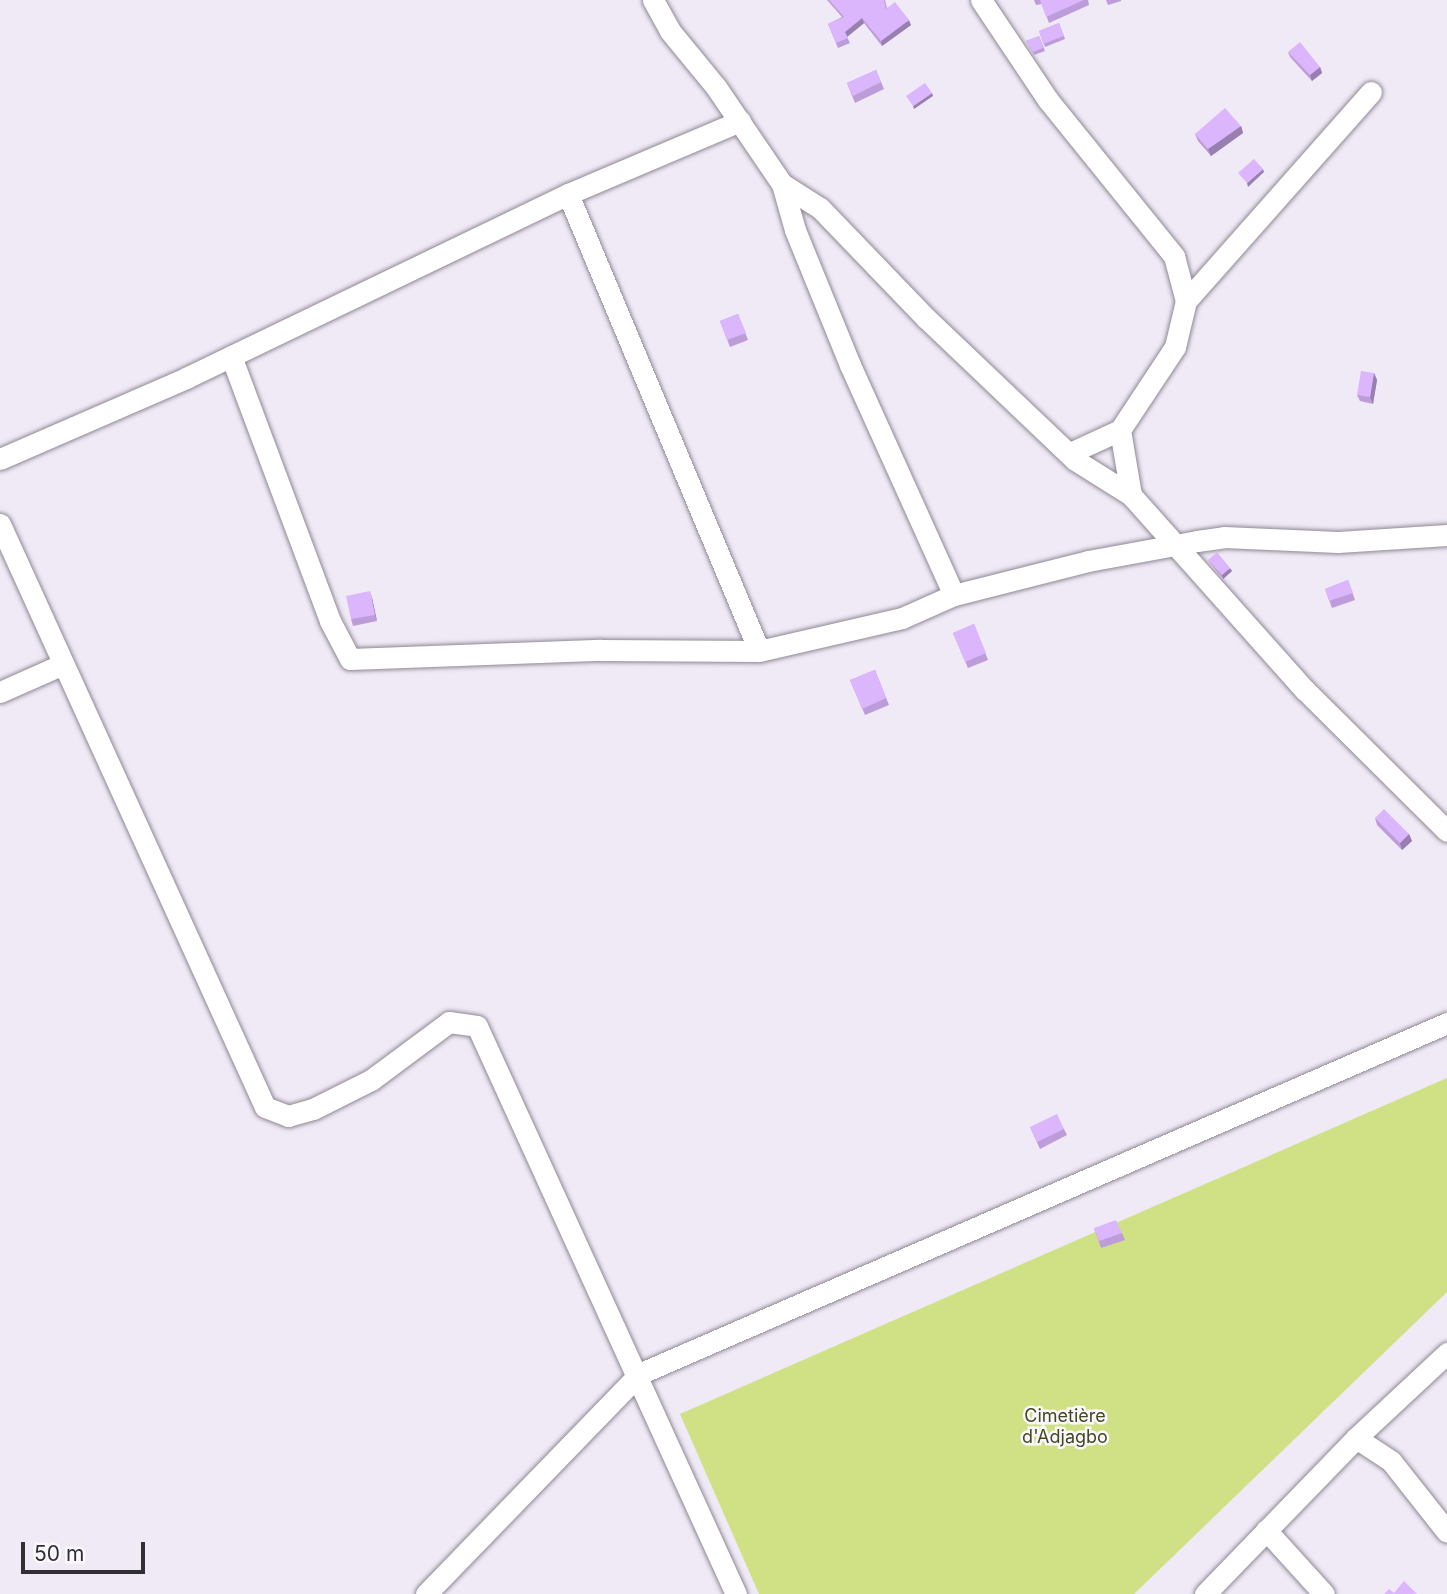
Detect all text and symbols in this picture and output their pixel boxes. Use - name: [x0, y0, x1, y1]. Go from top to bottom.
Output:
- park label: Cimetière d'Adjagbo: [1022, 1406, 1108, 1448]
- scale bar: [24, 1528, 149, 1572]
- text: 50 m: [34, 1541, 84, 1566]

